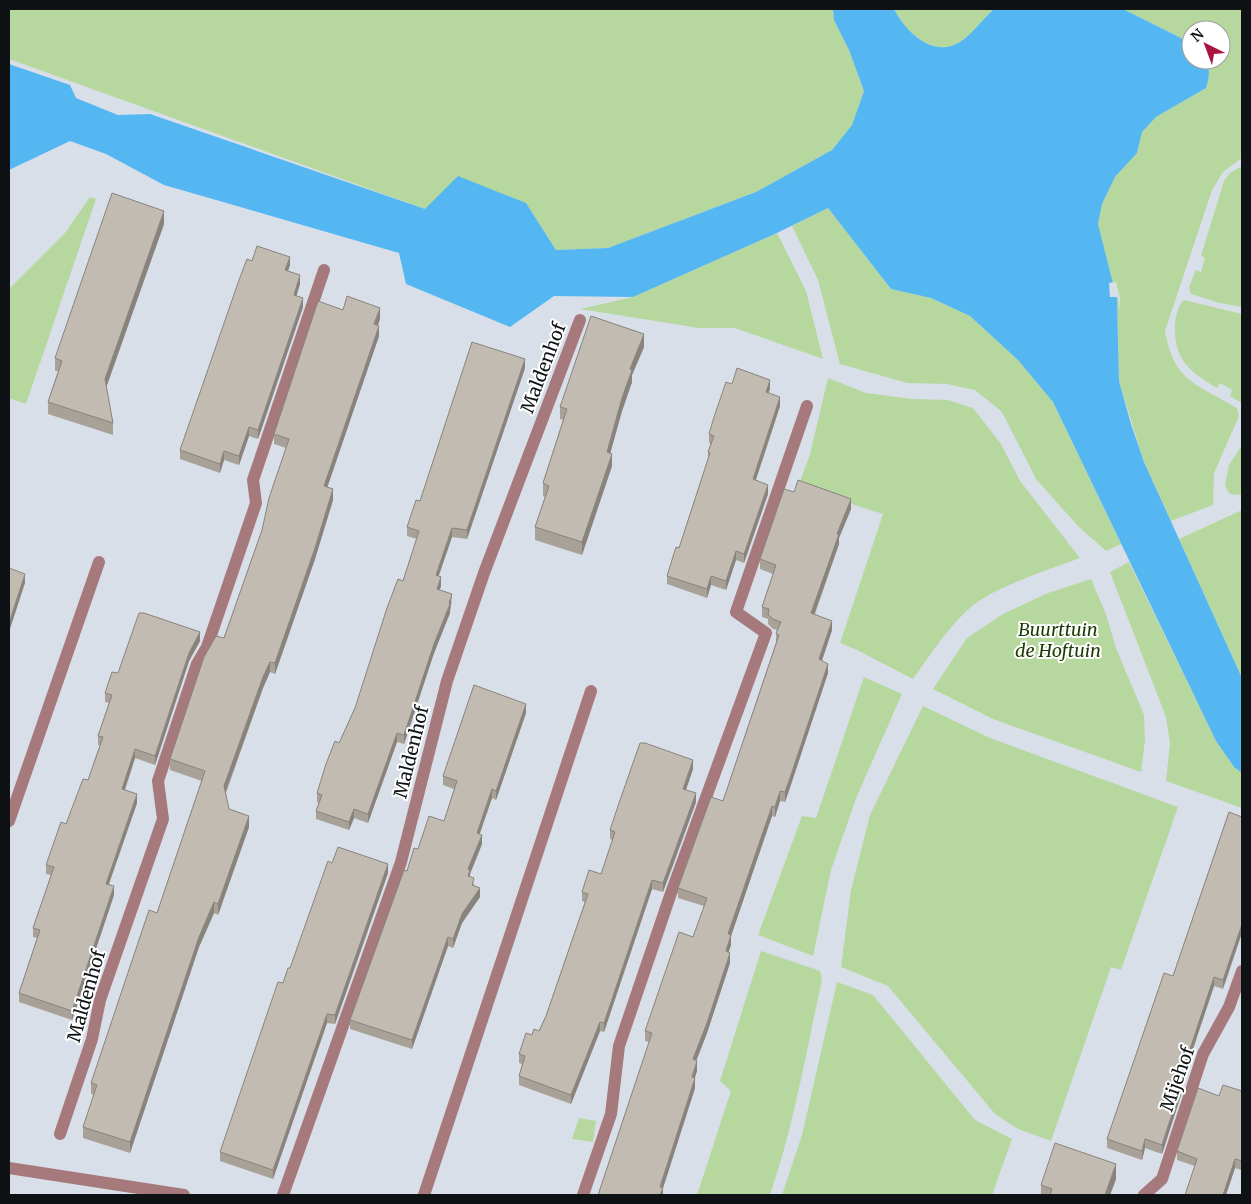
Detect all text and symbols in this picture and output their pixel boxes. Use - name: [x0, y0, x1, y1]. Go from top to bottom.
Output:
- north arrow: [1181, 20, 1231, 70]
- text: N: [1187, 25, 1207, 46]
- street label: Maldenhof: [515, 319, 571, 416]
- park label: Buurttuin de Hoftuin: [1015, 618, 1101, 662]
- street label: Maldenhof: [388, 702, 434, 801]
- street label: Maldenhof: [62, 946, 110, 1045]
- street label: Mijehof: [1155, 1042, 1200, 1114]

